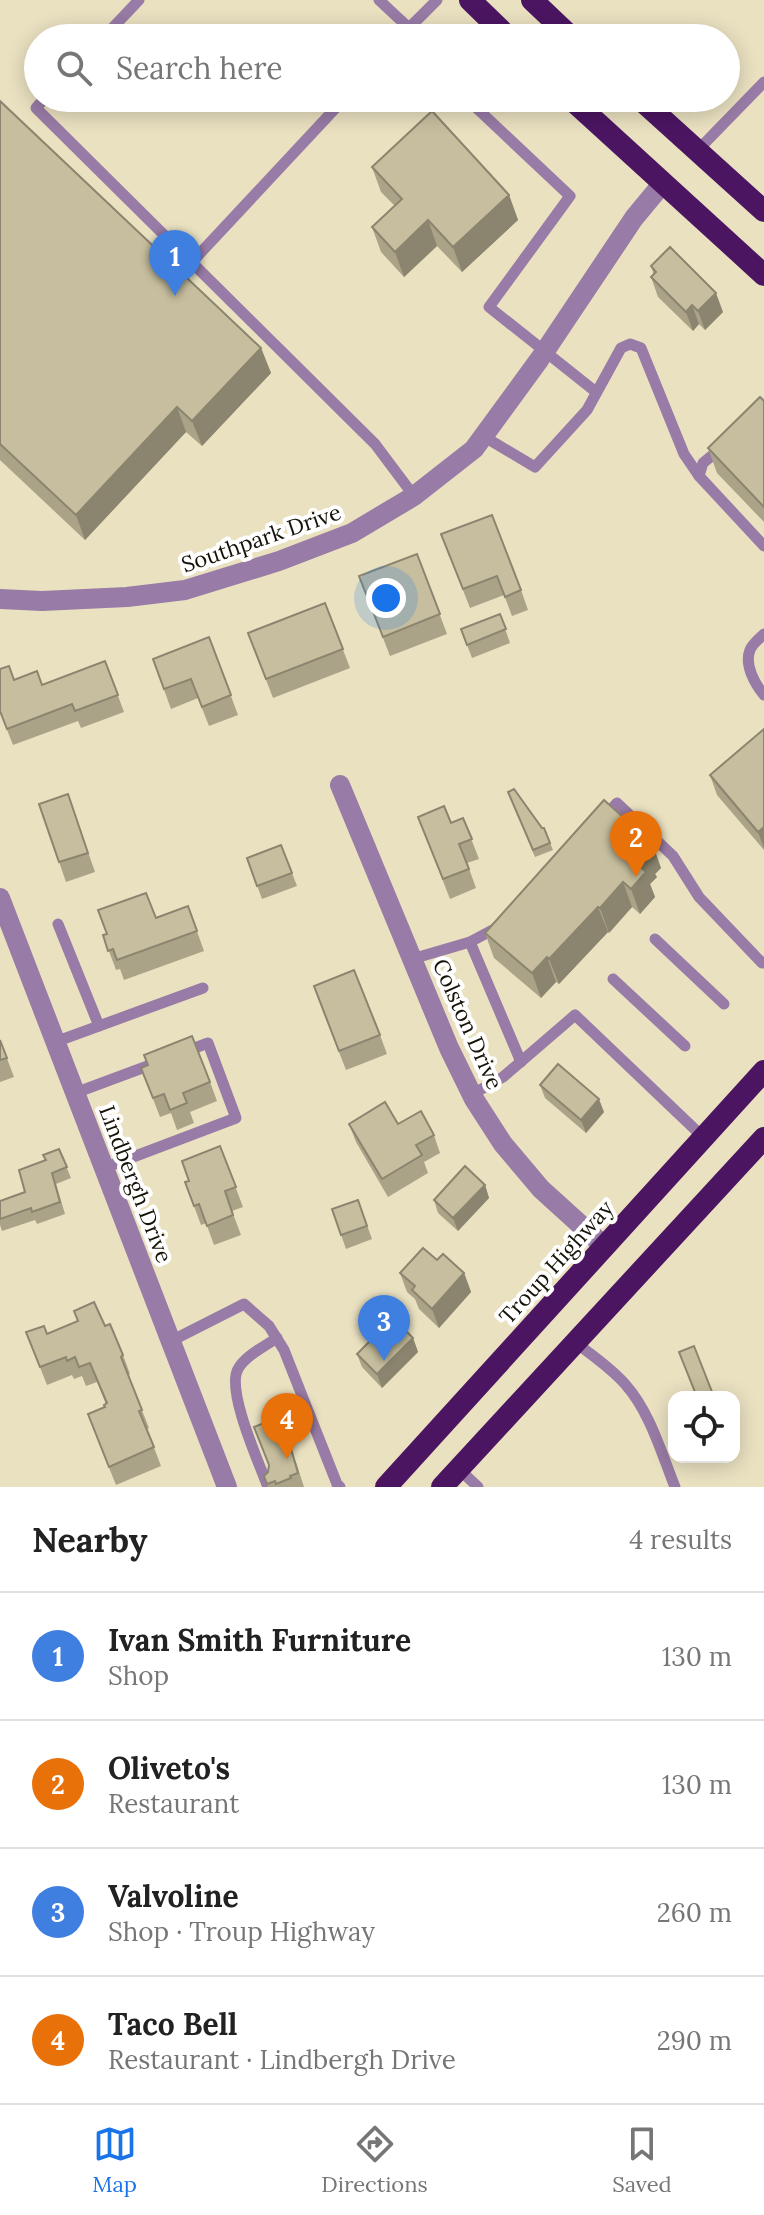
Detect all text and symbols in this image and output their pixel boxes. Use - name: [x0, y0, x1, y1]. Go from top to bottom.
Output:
- search box: [24, 24, 740, 112]
- icon: search: [52, 46, 96, 90]
- text: Search here: [116, 49, 283, 87]
- pin: 1: [149, 230, 201, 296]
- street label: Southpark Drive: [178, 498, 344, 578]
- your location: [366, 578, 406, 618]
- pin: 2: [610, 811, 662, 877]
- street label: Colston Drive: [427, 954, 509, 1094]
- street label: Lindbergh Drive: [93, 1101, 179, 1267]
- street label: Troup Highway: [493, 1194, 619, 1330]
- pin: 3: [358, 1295, 410, 1361]
- map controls: [668, 1391, 740, 1463]
- button: locate: [668, 1391, 740, 1463]
- pin: 4: [261, 1393, 313, 1459]
- text: Nearby: [32, 1518, 148, 1561]
- text: 4 results: [629, 1523, 732, 1556]
- text: Ivan Smith Furniture: [108, 1621, 411, 1659]
- text: 1: [53, 1640, 63, 1673]
- text: 130 m: [662, 1640, 732, 1673]
- text: Shop: [108, 1659, 169, 1692]
- text: Oliveto's: [108, 1749, 230, 1787]
- text: 2: [51, 1768, 65, 1801]
- text: 130 m: [662, 1768, 732, 1801]
- text: Restaurant: [108, 1787, 239, 1820]
- text: Valvoline: [108, 1877, 239, 1915]
- text: 3: [51, 1896, 65, 1929]
- text: 260 m: [657, 1896, 732, 1929]
- text: Shop · Troup Highway: [108, 1915, 375, 1948]
- text: Taco Bell: [108, 2005, 237, 2043]
- text: 4: [51, 2024, 65, 2057]
- text: 290 m: [657, 2024, 732, 2057]
- text: Restaurant · Lindbergh Drive: [108, 2043, 456, 2076]
- tab: Map: [92, 2122, 137, 2198]
- tab: Directions: [321, 2122, 428, 2198]
- tab: Saved: [612, 2122, 672, 2198]

